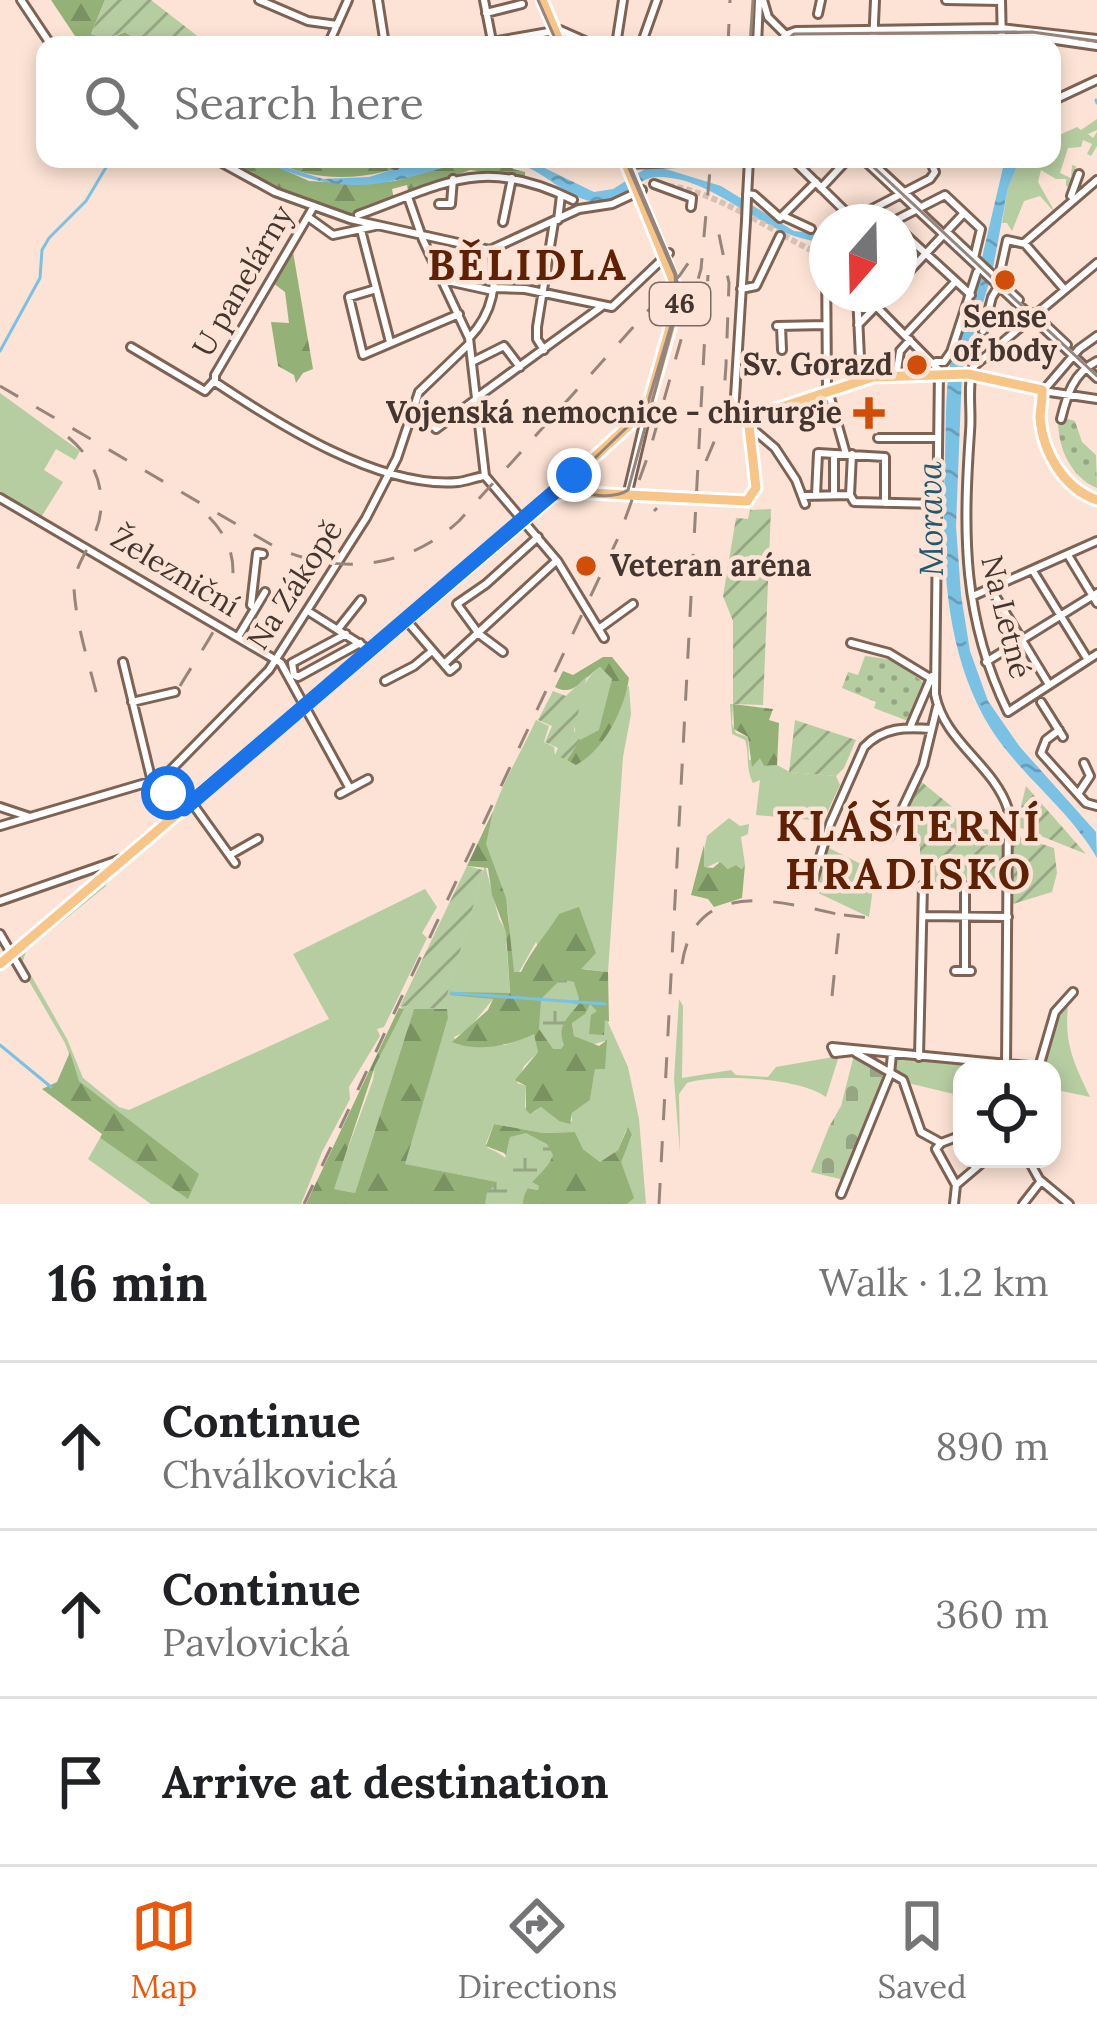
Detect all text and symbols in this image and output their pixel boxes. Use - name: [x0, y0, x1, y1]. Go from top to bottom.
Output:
- search box: [36, 36, 1061, 168]
- icon: search: [78, 69, 144, 135]
- text: Search here: [174, 74, 424, 131]
- street label: U panelárny: [183, 198, 302, 364]
- north arrow: [809, 204, 917, 312]
- district label: BĚLIDLA: [427, 238, 629, 292]
- marker: Sense of body: [992, 267, 1018, 293]
- road number: 46: [650, 283, 710, 325]
- place label: Sense of body: [953, 297, 1058, 370]
- place label: Sv. Gorazd: [743, 345, 893, 383]
- marker: Sv. Gorazd: [904, 352, 930, 378]
- place label: Vojenská nemocnice - chirurgie: [386, 393, 842, 432]
- marker: Vojenská nemocnice - chirurgie: [853, 397, 885, 429]
- route end: [547, 448, 601, 502]
- water label: Morava: [908, 460, 952, 577]
- street label: Na Zákopě: [238, 512, 350, 657]
- street label: Železniční: [104, 518, 247, 624]
- place label: Veteran aréna: [610, 546, 812, 584]
- street label: Na Letné: [973, 551, 1041, 682]
- marker: Veteran aréna: [573, 553, 599, 579]
- route start: [141, 766, 195, 820]
- district label: KLÁŠTERNÍ HRADISKO: [775, 799, 1043, 901]
- map controls: [953, 1060, 1061, 1168]
- button: locate: [953, 1060, 1061, 1168]
- text: 16 min: [48, 1250, 208, 1315]
- text: Walk · 1.2 km: [819, 1257, 1049, 1307]
- text: Continue: [162, 1392, 361, 1449]
- icon: ahead: [48, 1413, 114, 1479]
- text: 890 m: [935, 1421, 1049, 1471]
- text: Chválkovická: [162, 1449, 398, 1499]
- text: Continue: [162, 1560, 361, 1617]
- icon: ahead: [48, 1581, 114, 1647]
- text: 360 m: [935, 1589, 1049, 1639]
- text: Pavlovická: [162, 1617, 350, 1667]
- icon: arrive: [48, 1749, 114, 1815]
- text: Arrive at destination: [162, 1753, 609, 1810]
- tab: Map: [130, 1893, 197, 2007]
- tab: Directions: [458, 1893, 617, 2007]
- tab: Saved: [878, 1893, 967, 2007]

